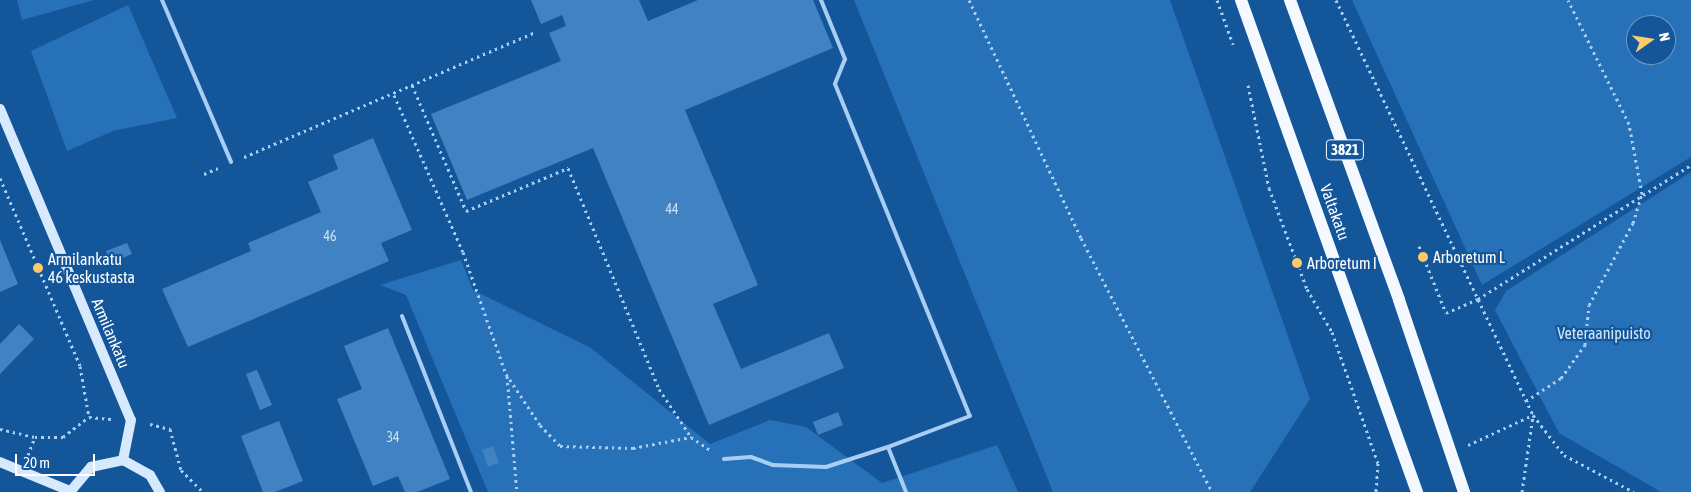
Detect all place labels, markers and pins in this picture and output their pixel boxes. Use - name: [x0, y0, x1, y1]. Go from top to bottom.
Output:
- place label: Arboretum L: [1433, 247, 1505, 267]
- place label: Armilankatu 46 keskustasta: [48, 249, 135, 287]
- marker: Arboretum L: [1417, 251, 1429, 263]
- place label: Arboretum I: [1307, 253, 1377, 273]
- marker: Arboretum I: [1291, 257, 1303, 269]
- marker: Armilankatu 46 keskustasta: [32, 262, 44, 274]

